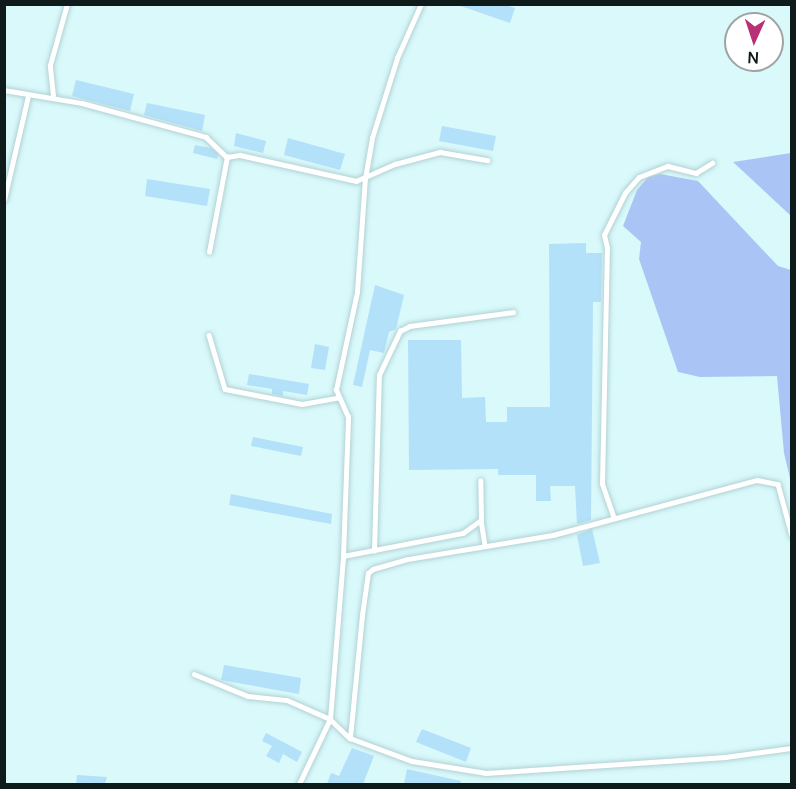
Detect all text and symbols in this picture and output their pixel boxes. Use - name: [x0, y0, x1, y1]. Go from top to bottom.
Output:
- north arrow: [724, 12, 784, 72]
- text: N: [747, 47, 759, 69]

